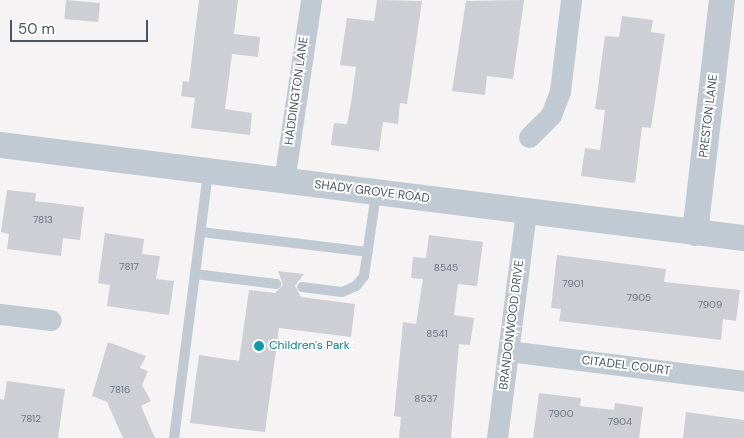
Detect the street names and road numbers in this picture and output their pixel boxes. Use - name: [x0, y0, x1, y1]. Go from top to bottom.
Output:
- street label: HADDINGTON LANE: [282, 36, 312, 146]
- street label: PRESTON LANE: [697, 73, 721, 159]
- street label: SHADY GROVE ROAD: [313, 178, 431, 206]
- street label: BRANDONWOOD DRIVE: [497, 259, 527, 391]
- street label: CITADEL COURT: [581, 353, 671, 379]

